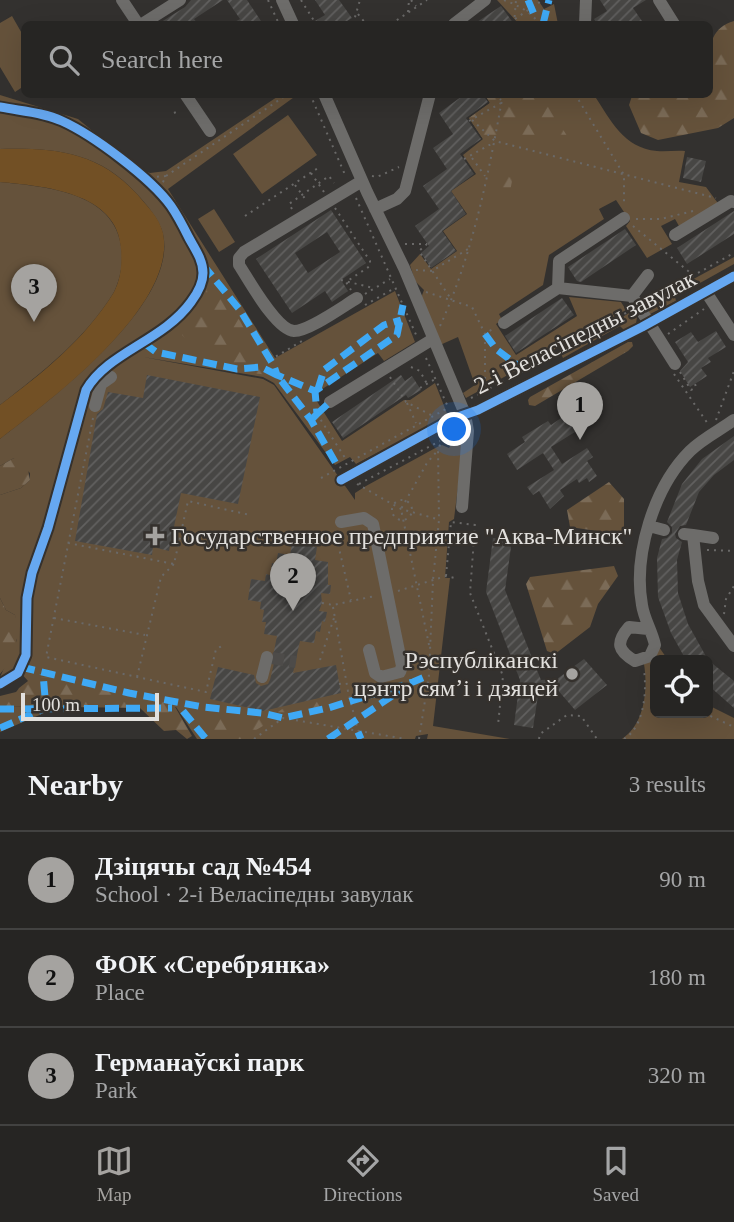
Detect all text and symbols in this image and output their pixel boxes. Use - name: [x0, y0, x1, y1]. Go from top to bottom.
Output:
- search box: [21, 21, 713, 98]
- icon: search: [45, 41, 83, 79]
- text: Search here: [101, 45, 223, 74]
- pin: 3: [11, 264, 57, 322]
- street label: 2-і Веласіпедны завулак: [470, 265, 701, 399]
- pin: 1: [557, 382, 603, 440]
- your location: [437, 412, 471, 446]
- place label: Государственное предприятие "Аква-Минск": [171, 523, 632, 549]
- marker: Государственное предприятие "Аква-Минск": [145, 526, 165, 546]
- pin: 2: [270, 553, 316, 611]
- place label: Рэспубліканскі цэнтр сямʼі і дзяцей: [354, 647, 558, 701]
- map controls: [650, 655, 713, 718]
- button: locate: [650, 655, 713, 718]
- marker: Рэспубліканскі цэнтр сямʼі і дзяцей: [564, 666, 580, 682]
- scale bar: [21, 690, 159, 722]
- text: 100 m: [32, 694, 80, 715]
- text: Nearby: [28, 768, 123, 801]
- text: 3 results: [629, 772, 706, 797]
- text: Дзіцячы сад №454: [95, 852, 311, 881]
- text: 1: [45, 867, 57, 892]
- text: 90 m: [659, 867, 706, 892]
- text: School · 2-і Веласіпедны завулак: [95, 882, 413, 907]
- text: ФОК «Серебрянка»: [95, 950, 330, 979]
- text: 2: [45, 965, 57, 990]
- text: 180 m: [648, 965, 706, 990]
- text: Place: [95, 980, 145, 1005]
- text: Германаўскі парк: [95, 1048, 304, 1077]
- text: 3: [45, 1063, 57, 1088]
- text: 320 m: [648, 1063, 706, 1088]
- text: Park: [95, 1078, 137, 1103]
- tab: Map: [95, 1142, 133, 1206]
- tab: Directions: [323, 1142, 402, 1206]
- tab: Saved: [592, 1142, 639, 1206]

